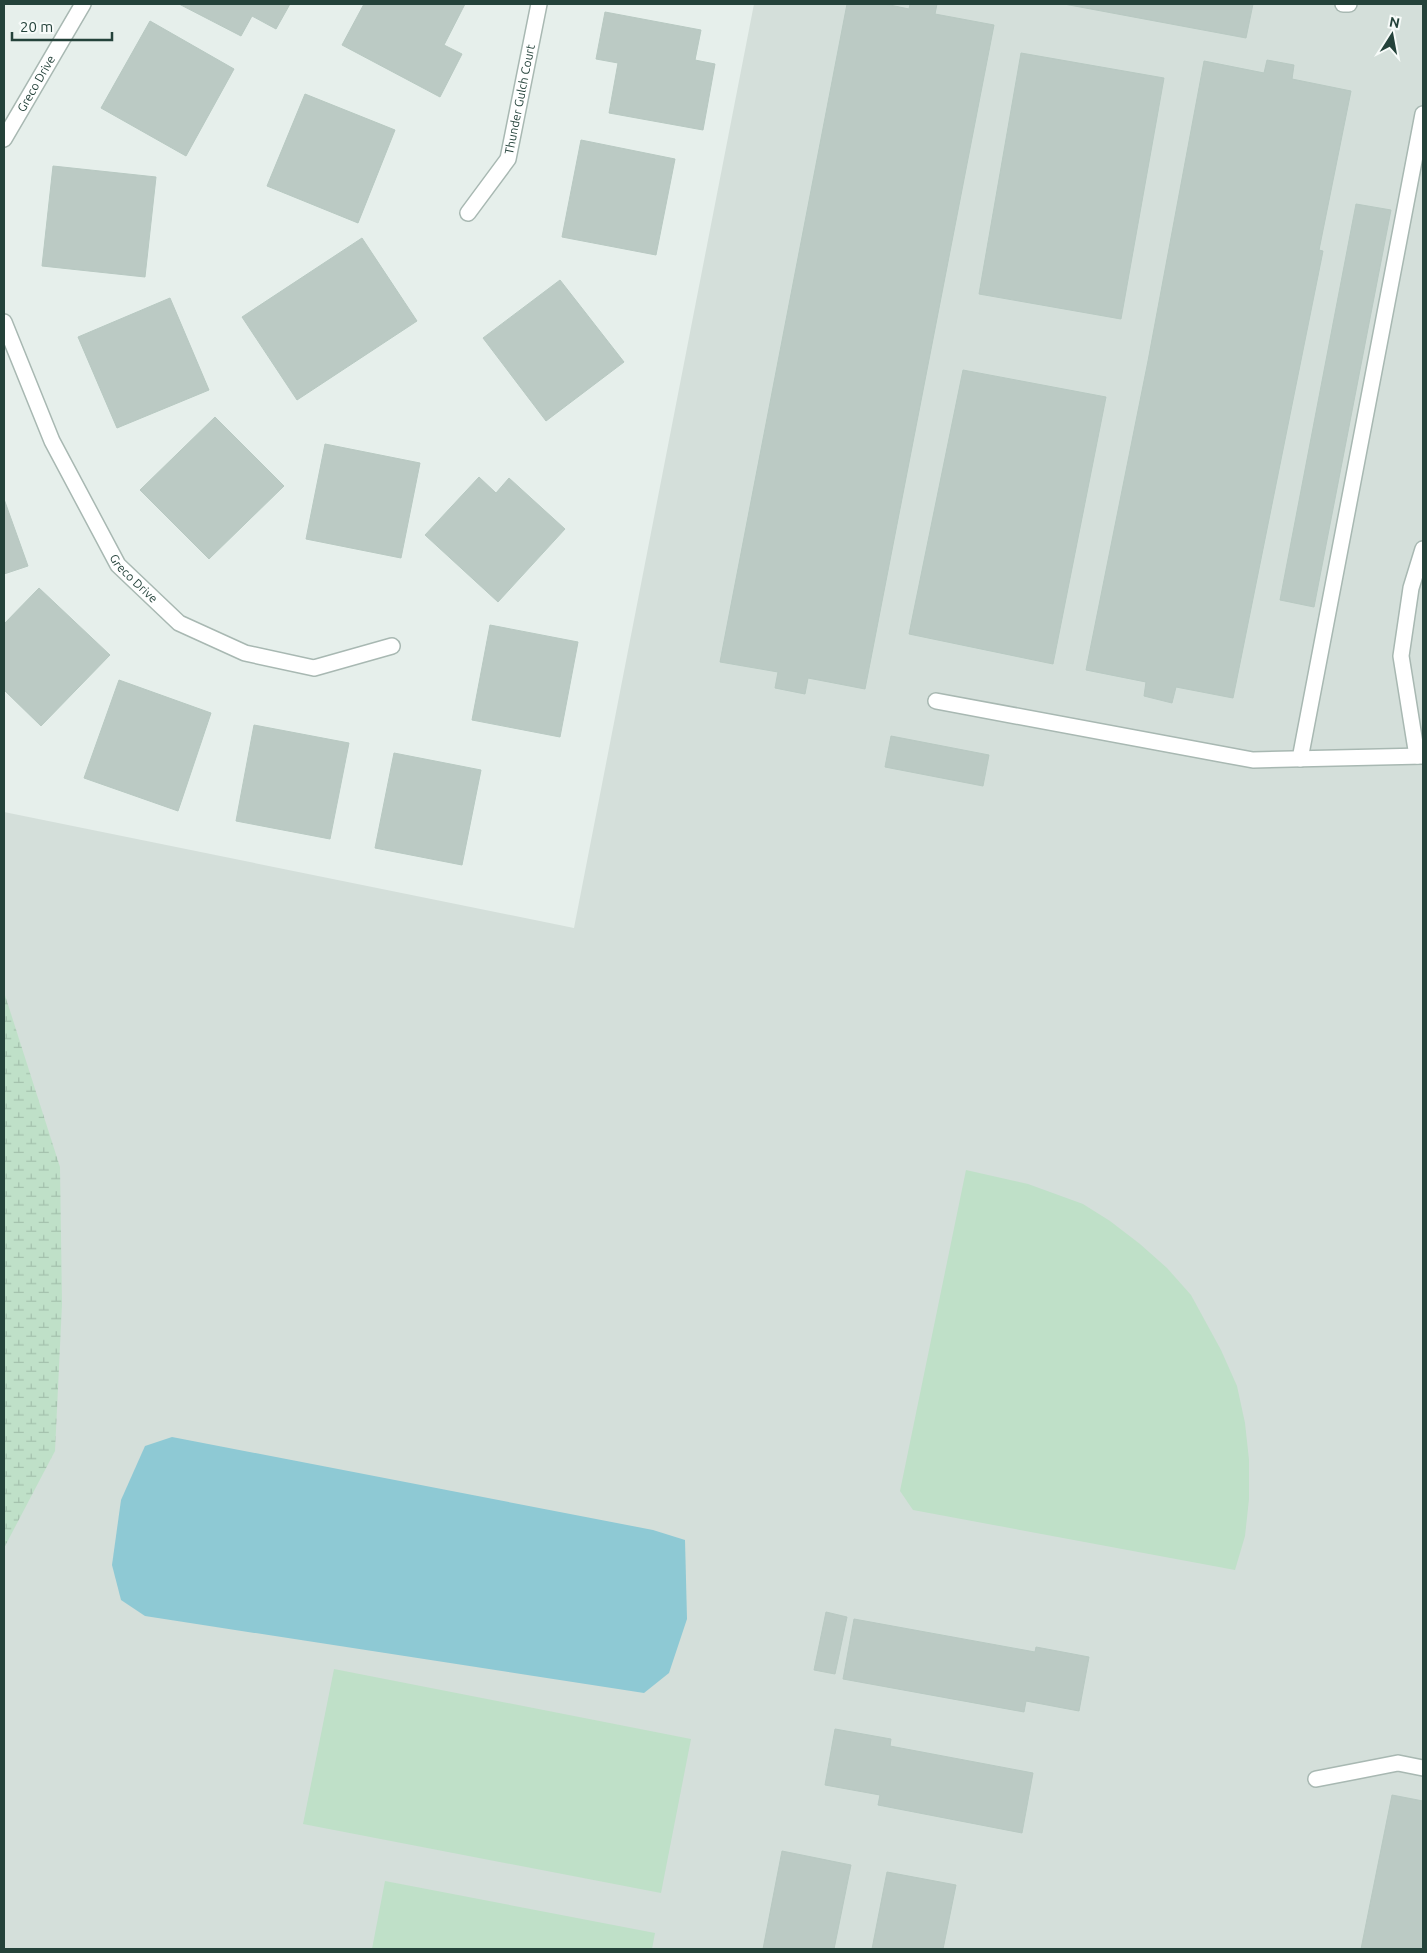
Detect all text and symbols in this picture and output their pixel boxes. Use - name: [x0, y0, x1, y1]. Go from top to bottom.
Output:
- scale bar: [12, 10, 112, 42]
- north arrow: [1367, 10, 1417, 60]
- text: N: [1388, 13, 1401, 31]
- text: 20 m: [20, 18, 53, 35]
- street label: Thunder Gulch Court: [502, 43, 537, 155]
- street label: Greco Drive: [14, 53, 57, 114]
- street label: Greco Drive: [107, 552, 160, 605]

